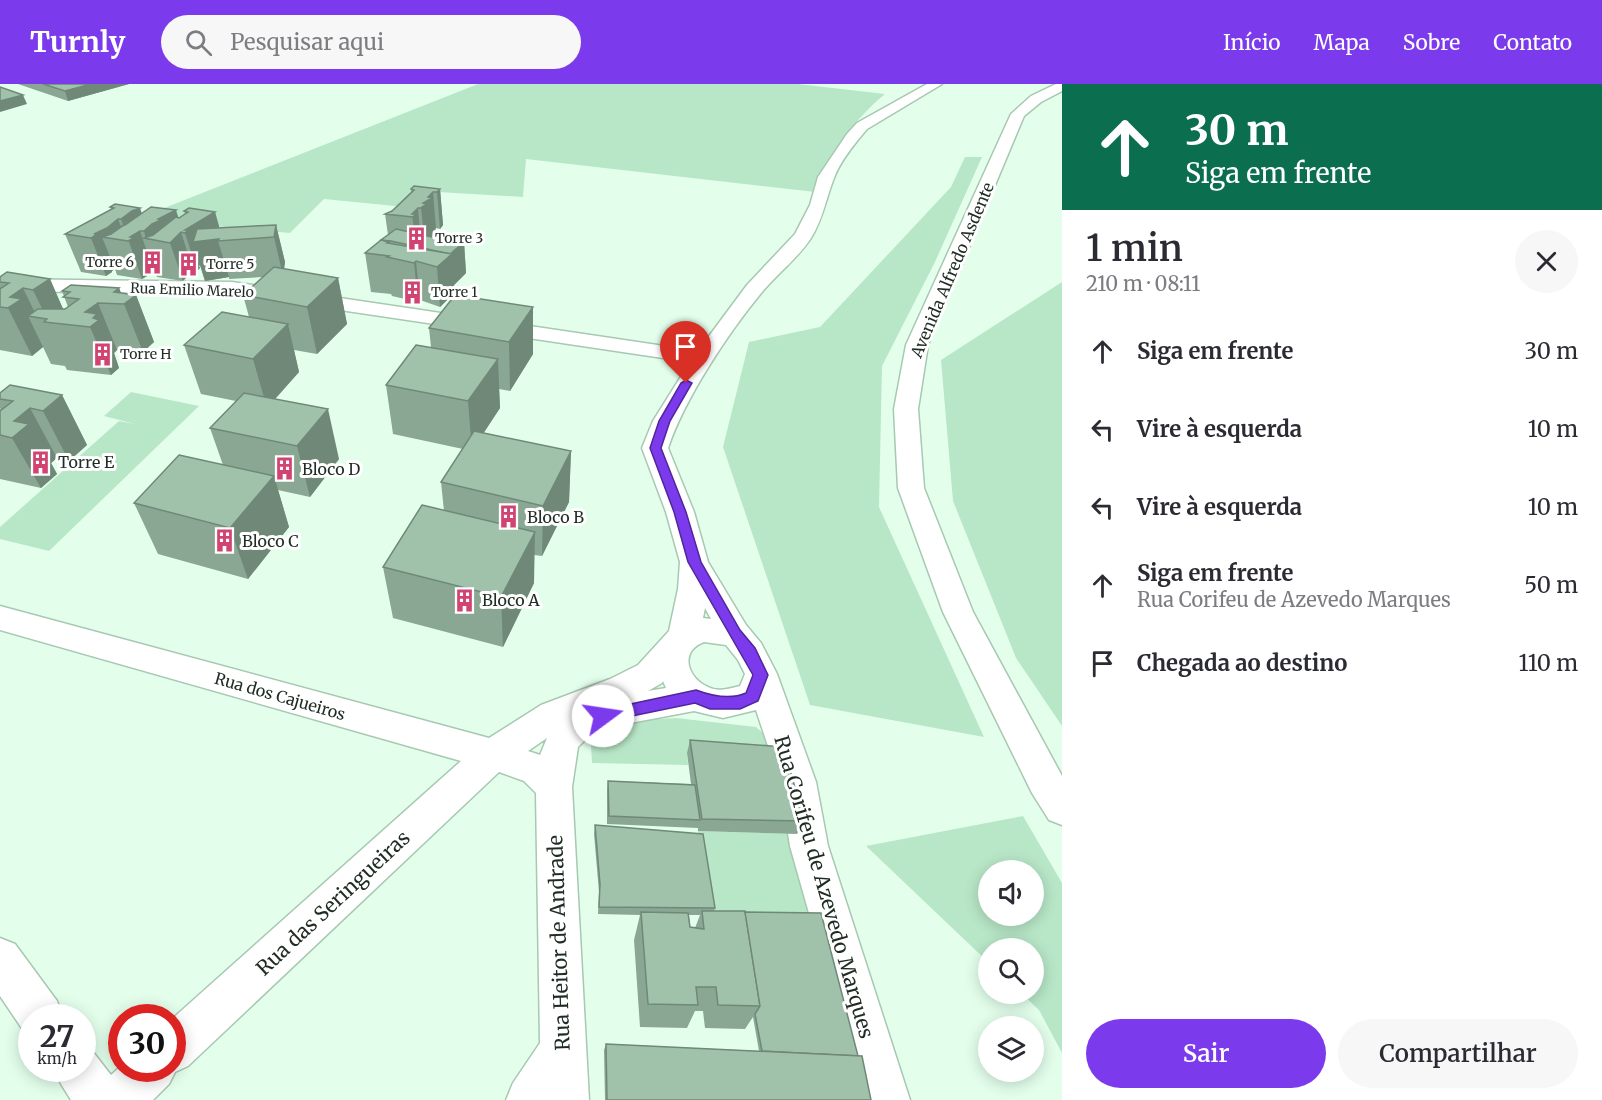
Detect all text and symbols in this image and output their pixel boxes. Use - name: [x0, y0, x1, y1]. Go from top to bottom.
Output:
- search box: [161, 15, 581, 69]
- text: Turnly: [30, 24, 125, 60]
- icon: search: [182, 26, 215, 59]
- text: Pesquisar aqui: [230, 28, 384, 56]
- text: Início: [1223, 29, 1281, 56]
- text: Mapa: [1314, 29, 1370, 56]
- text: Sobre: [1403, 29, 1460, 56]
- text: Contato: [1493, 29, 1572, 56]
- text: 30 m: [1185, 104, 1289, 156]
- icon: ahead: [1086, 108, 1164, 186]
- text: Siga em frente: [1185, 156, 1371, 190]
- street label: Avenida Alfredo Asdente: [906, 179, 998, 362]
- building icon: Torre 3: [404, 225, 430, 251]
- text: 1 min: [1086, 226, 1183, 271]
- place label: Torre 3: [435, 229, 483, 247]
- button: close: [1515, 230, 1578, 293]
- building icon: Torre 6: [139, 249, 165, 275]
- building icon: Torre 5: [175, 251, 201, 277]
- place label: Torre 6: [85, 253, 134, 271]
- place label: Torre 5: [206, 255, 255, 273]
- text: 210 m · 08:11: [1086, 271, 1200, 296]
- street label: Rua Emilio Marelo: [130, 279, 254, 301]
- building icon: Torre 1: [400, 279, 426, 305]
- place label: Torre 1: [431, 283, 478, 301]
- pin: [660, 321, 711, 383]
- icon: arrive: [669, 330, 702, 363]
- icon: ahead: [1086, 335, 1119, 368]
- text: Siga em frente: [1137, 337, 1293, 365]
- text: 30 m: [1524, 337, 1578, 365]
- building icon: Torre H: [89, 341, 115, 367]
- place label: Torre H: [120, 345, 172, 363]
- icon: left: [1086, 413, 1119, 446]
- text: Vire à esquerda: [1137, 415, 1302, 443]
- text: 10 m: [1528, 415, 1578, 443]
- building icon: Torre E: [27, 449, 53, 475]
- place label: Torre E: [58, 452, 115, 472]
- building icon: Bloco D: [271, 456, 297, 482]
- place label: Bloco D: [302, 459, 360, 479]
- icon: left: [1086, 491, 1119, 524]
- text: Vire à esquerda: [1137, 493, 1302, 521]
- text: 10 m: [1528, 493, 1578, 521]
- building icon: Bloco B: [496, 504, 522, 530]
- place label: Bloco B: [527, 507, 584, 527]
- building icon: Bloco C: [211, 528, 237, 554]
- place label: Bloco C: [242, 531, 299, 551]
- text: Siga em frente: [1137, 559, 1293, 587]
- icon: ahead: [1086, 569, 1119, 602]
- text: 50 m: [1524, 571, 1578, 599]
- building icon: Bloco A: [451, 587, 477, 613]
- text: Rua Corifeu de Azevedo Marques: [1137, 587, 1451, 612]
- place label: Bloco A: [482, 590, 540, 610]
- icon: arrive: [1086, 647, 1119, 680]
- text: Chegada ao destino: [1137, 649, 1347, 677]
- text: 110 m: [1519, 649, 1578, 677]
- street label: Rua dos Cajueiros: [212, 668, 348, 724]
- position arrow: [571, 684, 635, 748]
- street label: Rua Corifeu de Azevedo Marques: [769, 733, 880, 1041]
- street label: Rua das Seringueiras: [251, 825, 415, 980]
- street label: Rua Heitor de Andrade: [542, 835, 575, 1051]
- map controls: [978, 860, 1044, 1082]
- button: sound: [978, 860, 1044, 926]
- button: search: [978, 938, 1044, 1004]
- speed limit sign: 30: [108, 1004, 186, 1082]
- button: layers: [978, 1016, 1044, 1082]
- text: 27: [40, 1017, 74, 1055]
- button: Sair: [1086, 1019, 1326, 1088]
- button: Compartilhar: [1338, 1019, 1578, 1088]
- text: km/h: [37, 1049, 77, 1068]

